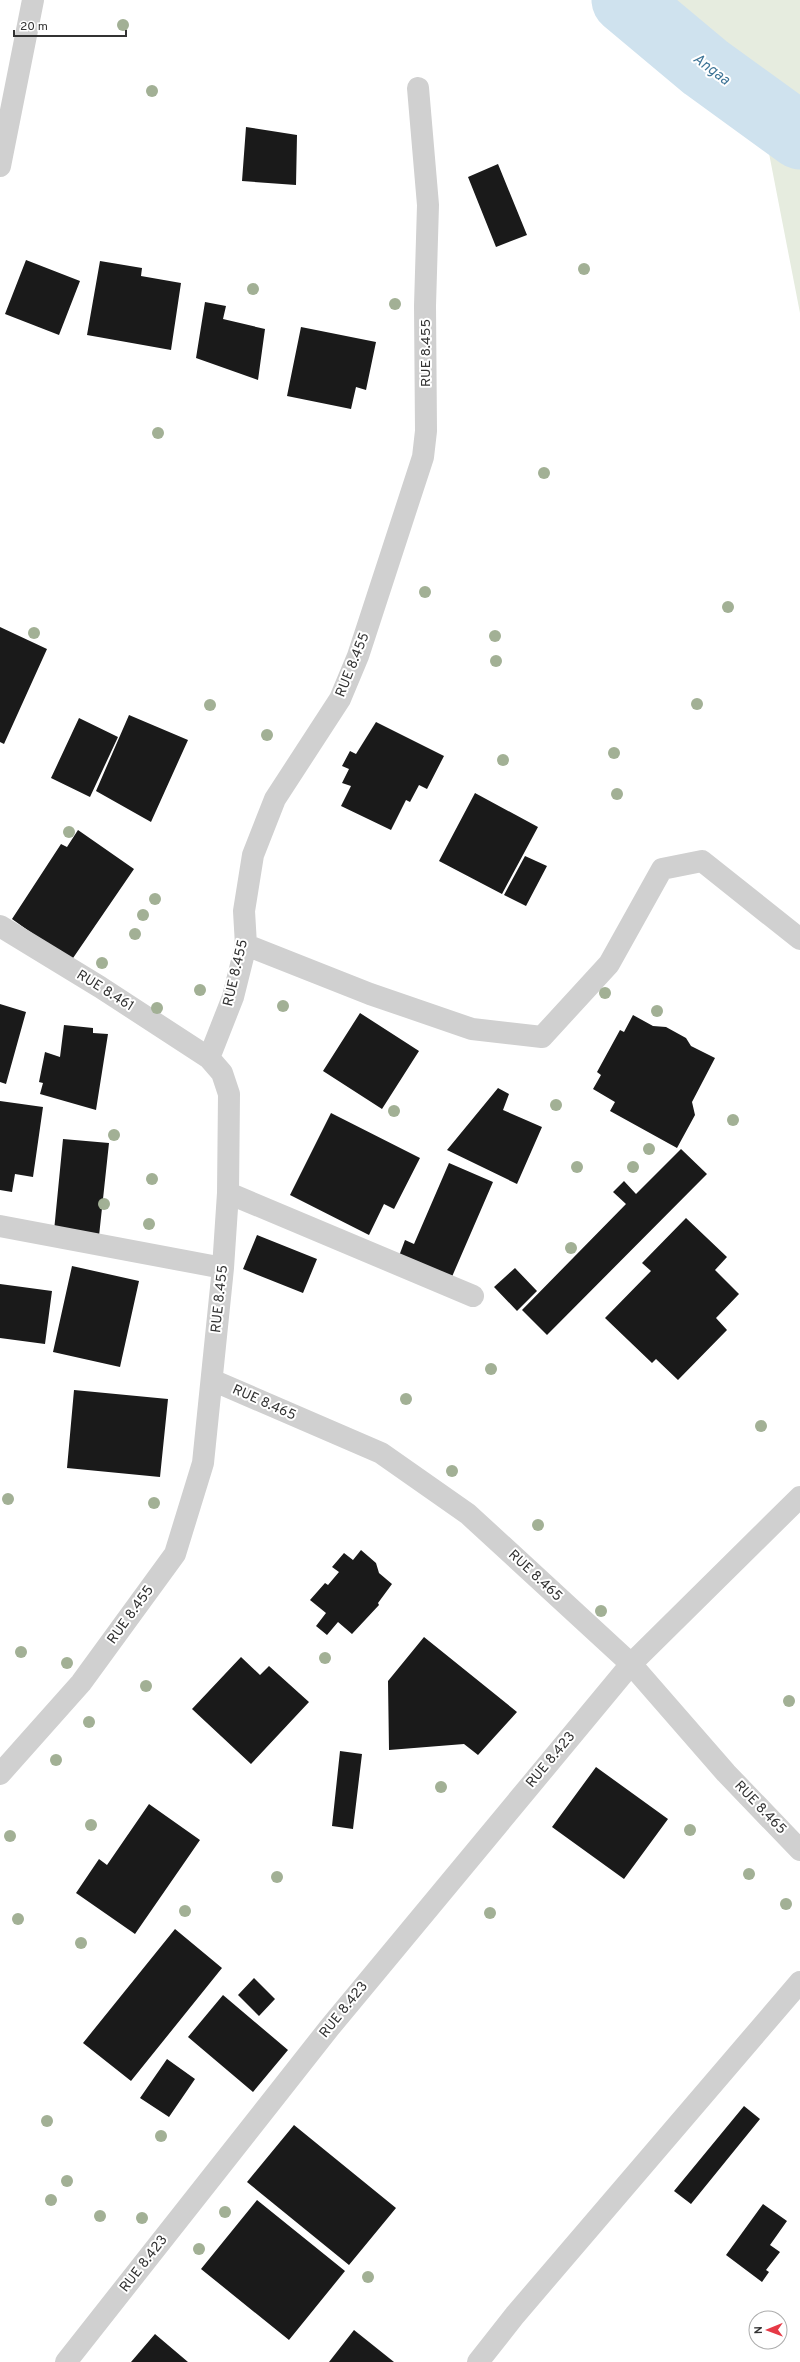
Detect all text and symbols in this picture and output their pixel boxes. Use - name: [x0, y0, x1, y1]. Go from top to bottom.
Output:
- scale bar: [14, 12, 126, 38]
- text: 20 m: [20, 19, 48, 35]
- water label: Angaa: [689, 50, 734, 90]
- street label: RUE 8.455: [418, 319, 435, 387]
- street label: RUE 8.455: [332, 630, 374, 700]
- street label: RUE 8.455: [220, 938, 252, 1008]
- street label: RUE 8.461: [73, 967, 137, 1015]
- street label: RUE 8.455: [208, 1264, 232, 1334]
- street label: RUE 8.465: [230, 1381, 298, 1425]
- street label: RUE 8.465: [504, 1547, 566, 1605]
- street label: RUE 8.455: [104, 1582, 158, 1648]
- street label: RUE 8.423: [523, 1729, 579, 1791]
- street label: RUE 8.465: [730, 1778, 790, 1838]
- street label: RUE 8.423: [316, 1978, 372, 2042]
- street label: RUE 8.423: [116, 2232, 172, 2296]
- north arrow: [748, 2310, 788, 2350]
- text: N: [752, 2326, 766, 2334]

